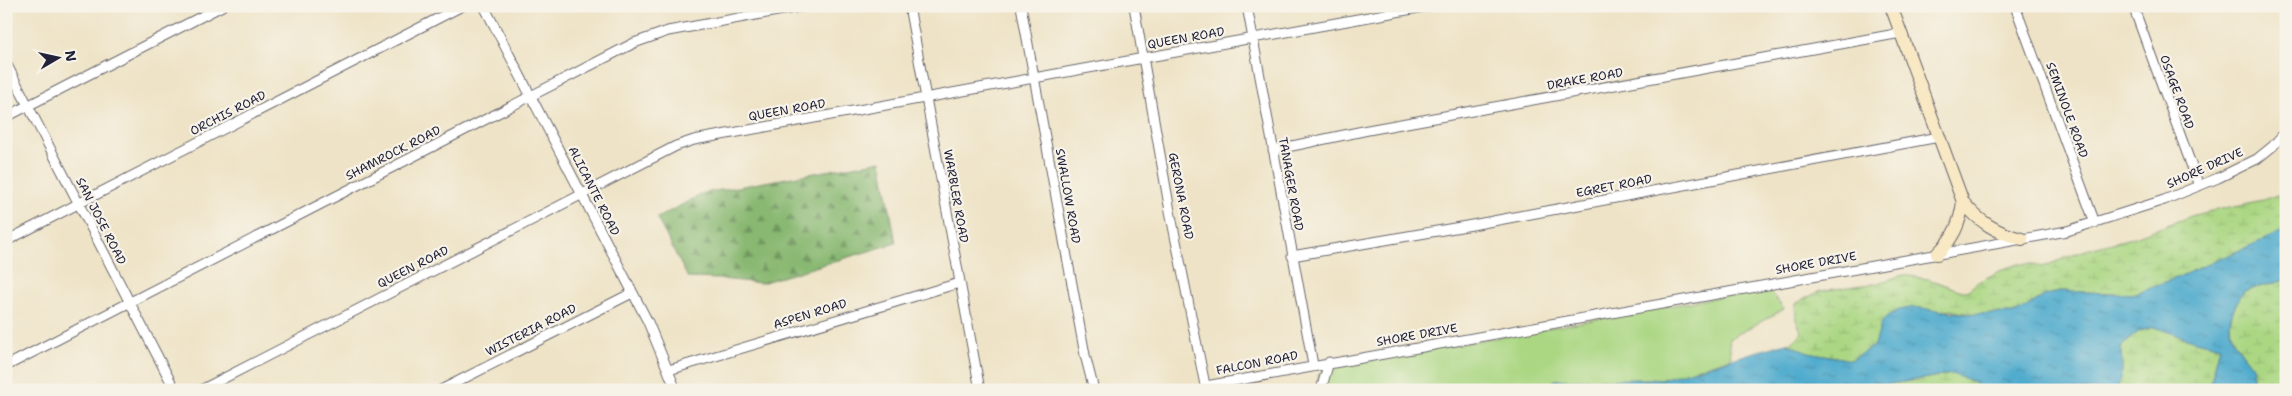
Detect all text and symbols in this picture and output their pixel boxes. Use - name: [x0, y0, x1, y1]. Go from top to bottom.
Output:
- street label: QUEEN ROAD: [1146, 23, 1226, 53]
- north arrow: [32, 32, 82, 82]
- text: N: [61, 49, 81, 63]
- street label: OSAGE ROAD: [2156, 53, 2198, 131]
- street label: SEMINOLE ROAD: [2042, 60, 2092, 160]
- street label: DRAKE ROAD: [1546, 64, 1624, 94]
- street label: ORCHIS ROAD: [187, 87, 269, 139]
- street label: QUEEN ROAD: [747, 95, 827, 125]
- street label: SHAMROCK ROAD: [343, 122, 443, 184]
- street label: TANAGER ROAD: [1275, 136, 1307, 232]
- street label: ALICANTE ROAD: [565, 144, 623, 238]
- street label: SHORE DRIVE: [2164, 144, 2246, 192]
- street label: SWALLOW ROAD: [1052, 147, 1084, 245]
- street label: WARBLER ROAD: [940, 148, 972, 244]
- street label: GERONA ROAD: [1165, 151, 1197, 241]
- street label: EGRET ROAD: [1575, 171, 1653, 201]
- street label: SAN JOSE ROAD: [72, 175, 130, 267]
- street label: QUEEN ROAD: [375, 242, 451, 292]
- street label: SHORE DRIVE: [1774, 248, 1858, 278]
- street label: ASPEN ROAD: [771, 295, 849, 333]
- street label: WISTERIA ROAD: [483, 300, 579, 360]
- street label: SHORE DRIVE: [1375, 320, 1459, 350]
- street label: FALCON ROAD: [1215, 347, 1299, 379]

